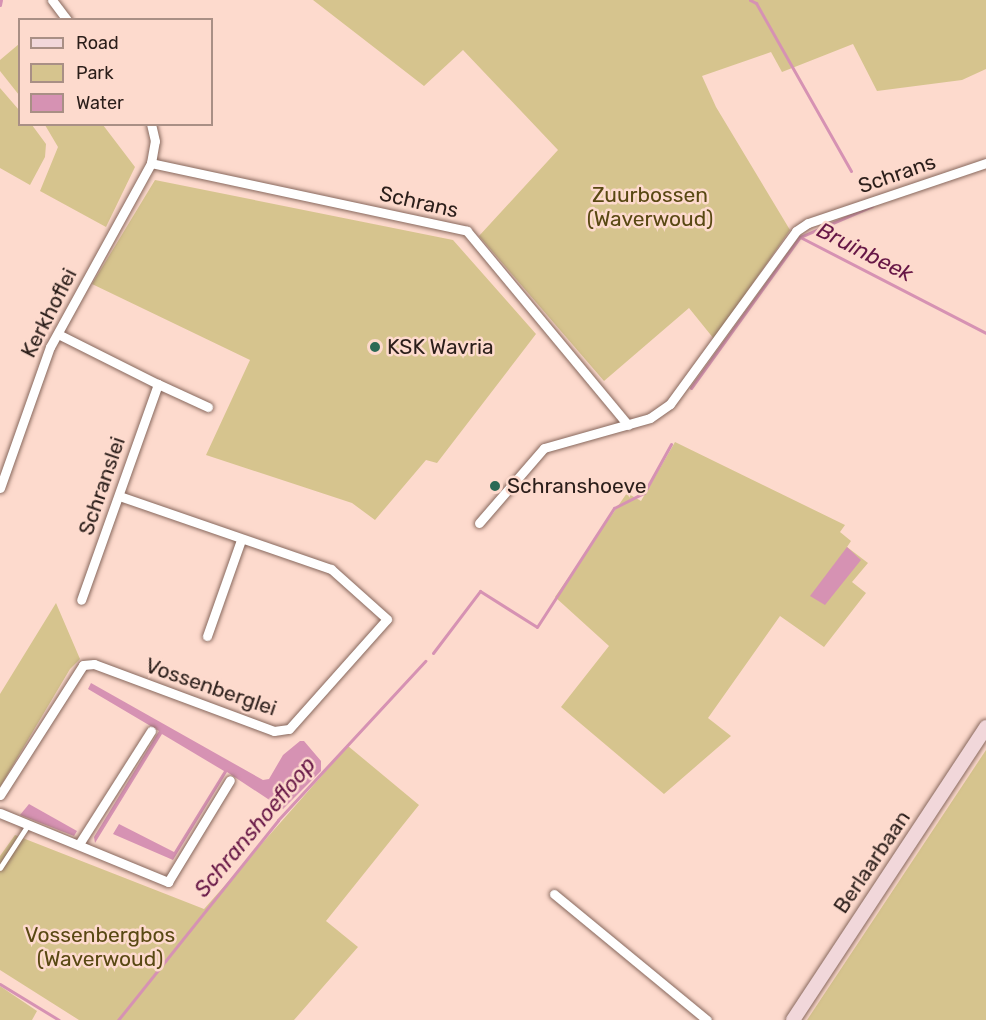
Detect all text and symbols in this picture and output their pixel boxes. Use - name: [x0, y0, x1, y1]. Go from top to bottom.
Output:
- legend: [18, 18, 213, 126]
- text: Road: [76, 32, 119, 54]
- text: Park: [76, 62, 113, 84]
- text: Water: [76, 92, 124, 114]
- street label: Schrans: [855, 149, 939, 199]
- street label: Schrans: [377, 181, 461, 223]
- park label: Zuurbossen (Waverwoud): [587, 182, 713, 232]
- water label: Bruinbeek: [813, 217, 917, 287]
- street label: Kerkhoflei: [16, 264, 82, 362]
- place label: KSK Wavria: [387, 334, 494, 360]
- marker: KSK Wavria: [368, 340, 382, 354]
- street label: Schranslei: [73, 434, 131, 538]
- place label: Schranshoeve: [507, 473, 647, 499]
- marker: Schranshoeve: [488, 479, 502, 493]
- street label: Vossenberglei: [142, 653, 280, 721]
- water label: Schranshoefloop: [189, 752, 321, 902]
- street label: Berlaarbaan: [828, 806, 916, 918]
- park label: Vossenbergbos (Waverwoud): [25, 922, 175, 972]

